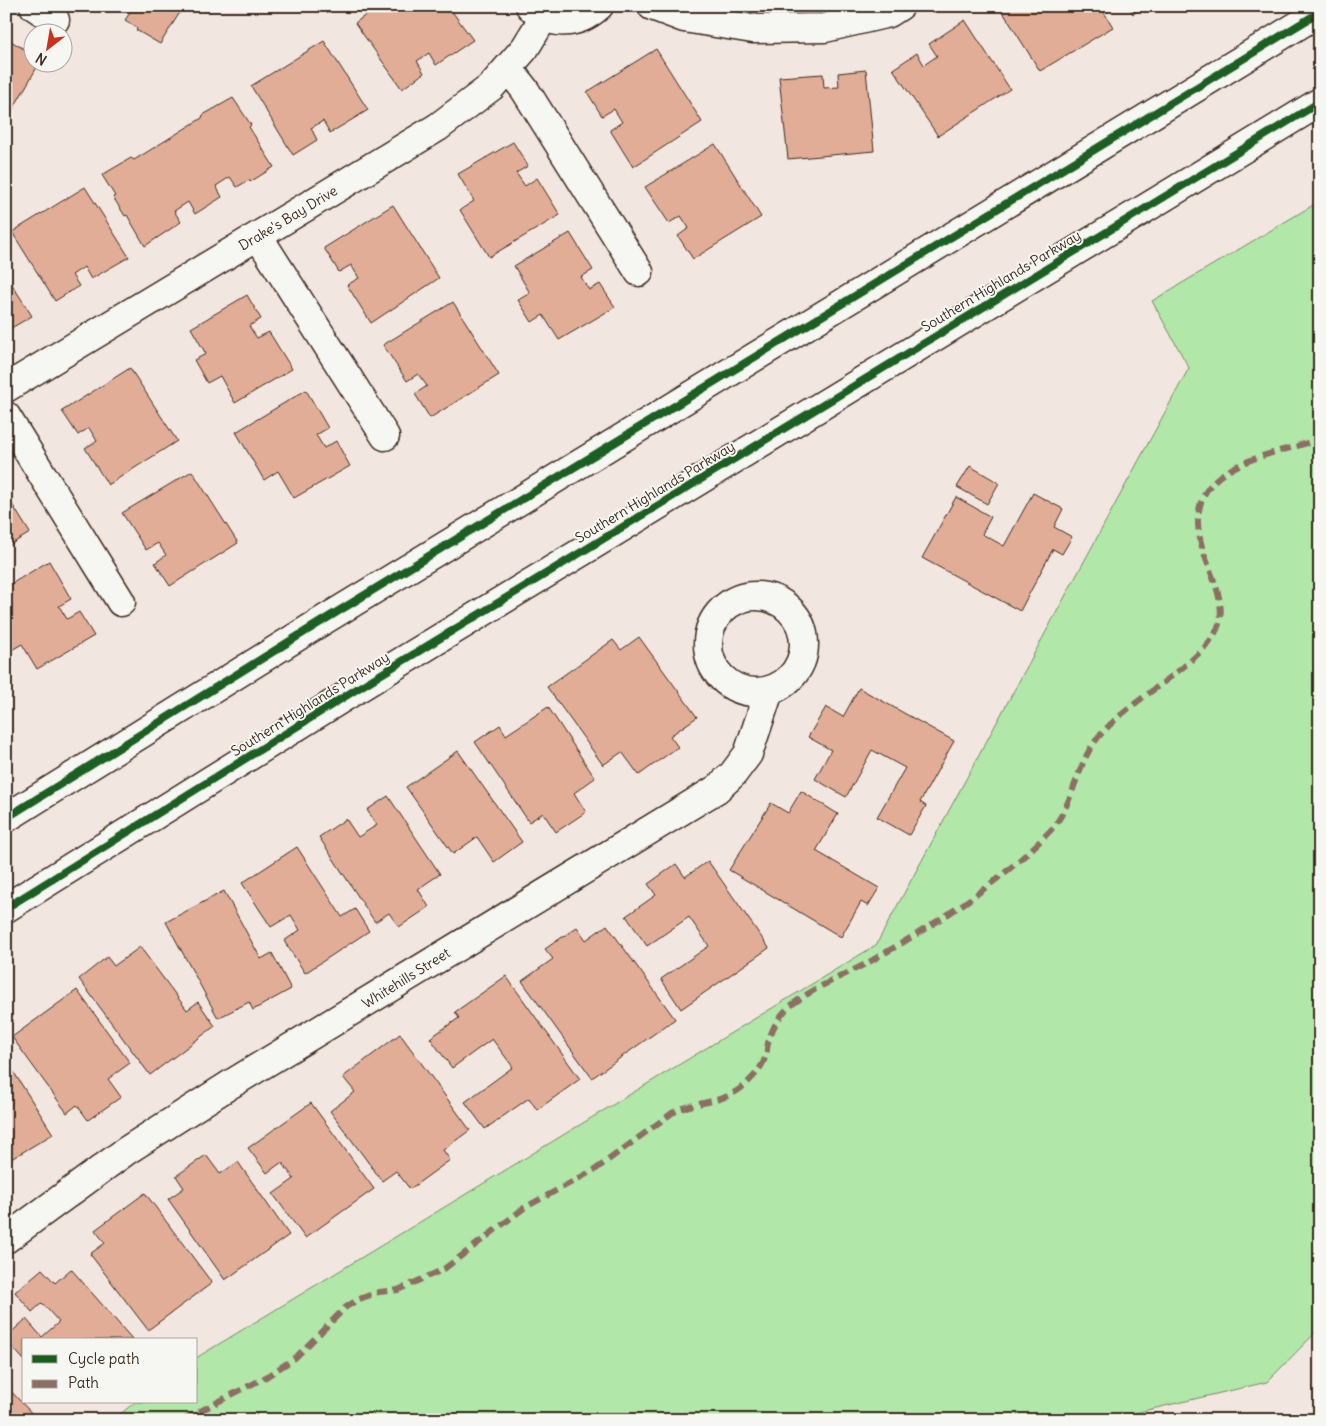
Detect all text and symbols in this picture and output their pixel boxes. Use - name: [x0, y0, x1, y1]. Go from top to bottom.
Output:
- north arrow: [22, 22, 72, 72]
- text: N: [33, 49, 50, 69]
- street label: Drake's Bay Drive: [235, 181, 341, 255]
- street label: Southern Highlands Parkway: [918, 226, 1084, 336]
- street label: Southern Highlands Parkway: [572, 437, 738, 547]
- street label: Southern Highlands Parkway: [227, 648, 393, 760]
- street label: Whitehills Street: [359, 944, 454, 1012]
- legend: [22, 1338, 198, 1404]
- text: Cycle path: [68, 1349, 140, 1368]
- text: Path: [68, 1373, 99, 1392]

